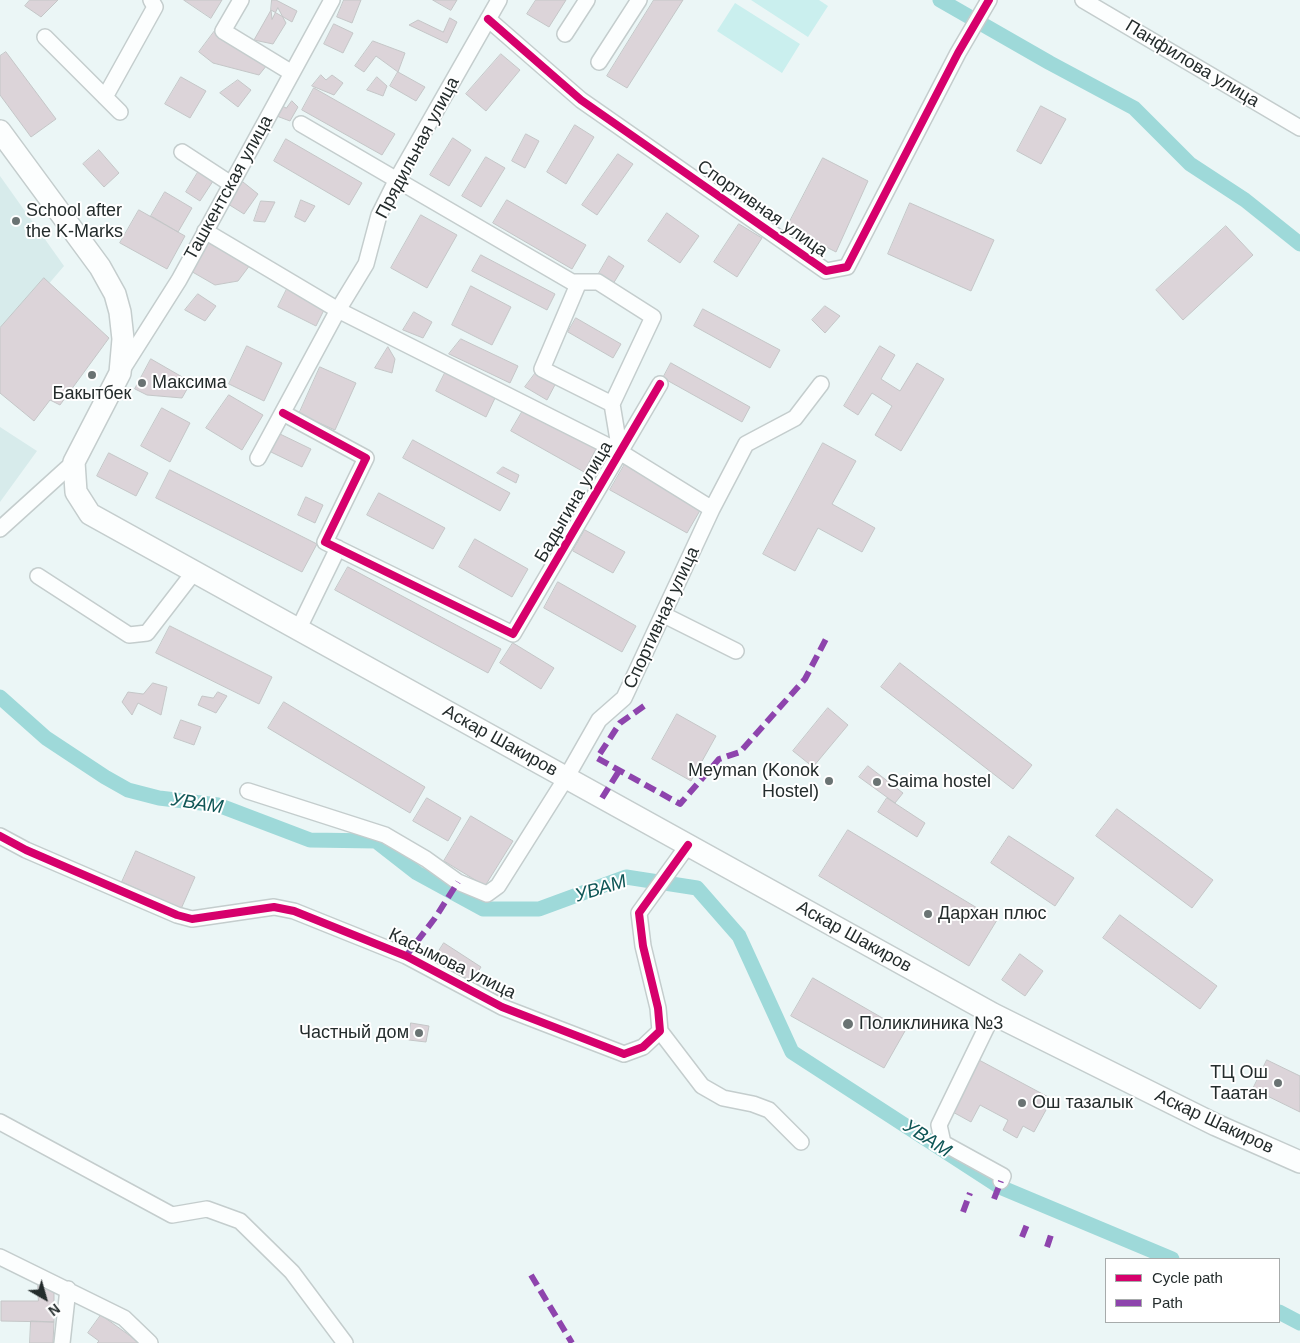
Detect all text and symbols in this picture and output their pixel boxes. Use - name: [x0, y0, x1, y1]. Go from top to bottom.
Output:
- street label: Панфилова улица: [1121, 16, 1263, 112]
- street label: Прядильная улица: [372, 74, 464, 222]
- street label: Ташкентская улица: [180, 112, 278, 264]
- street label: Спортивная улица: [693, 156, 831, 262]
- place label: School after the K-Marks: [26, 200, 123, 242]
- marker: School after the K-Marks: [10, 215, 22, 227]
- marker: Бакытбек: [86, 369, 98, 381]
- place label: Максима: [152, 372, 227, 394]
- marker: Максима: [136, 377, 148, 389]
- place label: Бакытбек: [53, 383, 131, 405]
- street label: Бадыгина улица: [531, 438, 617, 566]
- street label: Спортивная улица: [620, 543, 704, 693]
- street label: Аскар Шакиров: [439, 700, 561, 782]
- place label: Meyman (Konok Hostel): [688, 760, 819, 802]
- place label: Saima hostel: [887, 771, 991, 793]
- marker: Meyman (Konok Hostel): [823, 775, 835, 787]
- marker: Saima hostel: [871, 776, 883, 788]
- water label: УВАМ: [169, 789, 225, 819]
- water label: УВАМ: [572, 870, 630, 908]
- street label: Аскар Шакиров: [793, 896, 915, 978]
- place label: Дархан плюс: [938, 903, 1047, 925]
- marker: Дархан плюс: [922, 908, 934, 920]
- street label: Касымова улица: [385, 924, 519, 1004]
- place label: Поликлиника №3: [859, 1013, 1003, 1035]
- marker: Поликлиника №3: [841, 1017, 855, 1031]
- place label: Частный дом: [299, 1022, 409, 1044]
- marker: Частный дом: [413, 1027, 425, 1039]
- place label: ТЦ Ош Таатан: [1210, 1062, 1268, 1104]
- marker: ТЦ Ош Таатан: [1272, 1077, 1284, 1089]
- street label: Аскар Шакиров: [1151, 1085, 1277, 1159]
- place label: Ош тазалык: [1032, 1092, 1133, 1114]
- marker: Ош тазалык: [1016, 1097, 1028, 1109]
- water label: УВАМ: [899, 1115, 955, 1163]
- legend: [1105, 1258, 1280, 1323]
- text: Cycle path: [1152, 1269, 1223, 1286]
- north arrow: [20, 1273, 70, 1323]
- text: Path: [1152, 1294, 1183, 1311]
- text: N: [45, 1300, 63, 1319]

